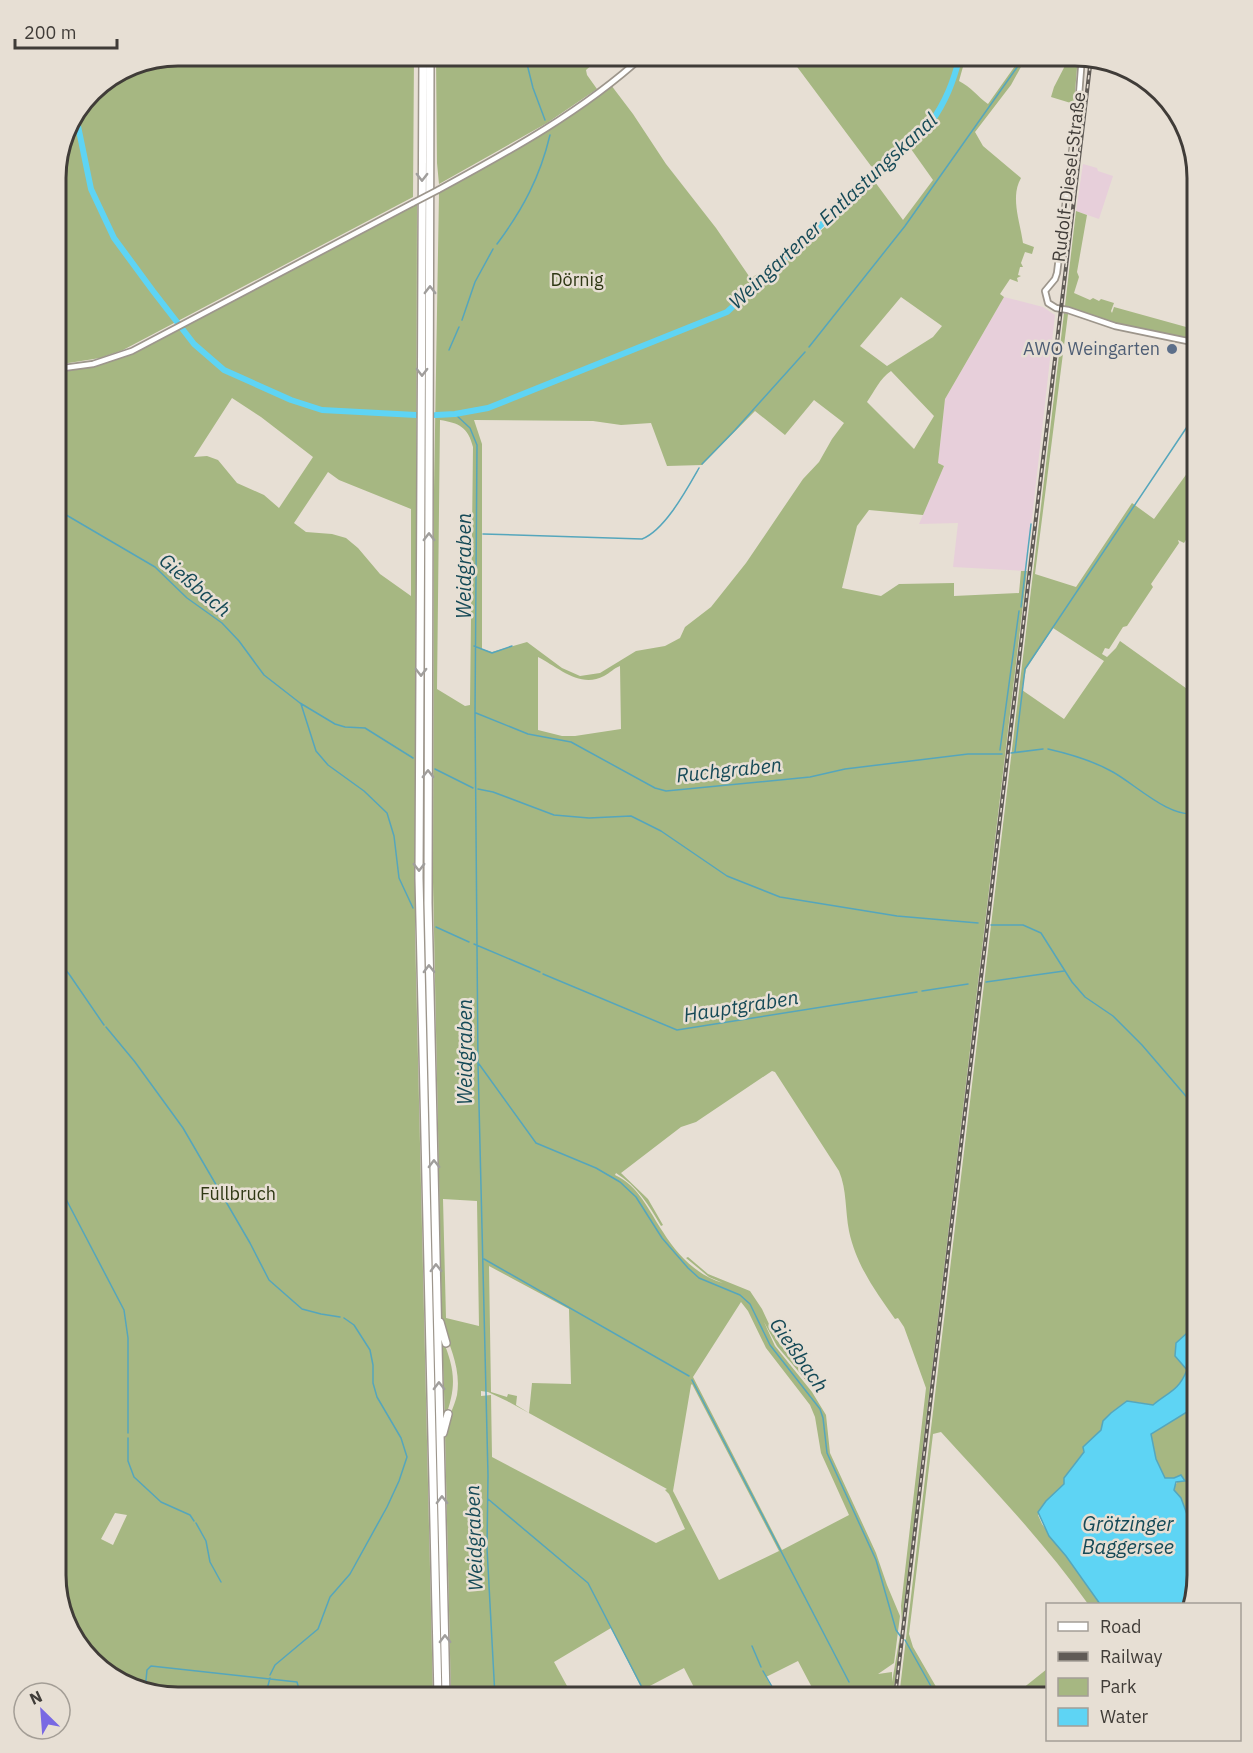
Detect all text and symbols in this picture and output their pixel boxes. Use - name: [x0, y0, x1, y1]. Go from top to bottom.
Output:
- scale bar: [15, 12, 117, 50]
- text: 200 m: [24, 21, 76, 44]
- street label: Rudolf-Diesel-Straße: [1047, 90, 1090, 263]
- water label: Weingartener Entlastungskanal: [722, 106, 943, 315]
- one-way arrow: [416, 173, 428, 182]
- park label: Dörnig: [551, 268, 604, 291]
- one-way arrow: [424, 286, 436, 295]
- place label: AWO Weingarten: [1023, 337, 1160, 360]
- marker: AWO Weingarten: [1165, 342, 1179, 356]
- one-way arrow: [416, 368, 428, 377]
- water label: Weidgraben: [450, 513, 477, 619]
- one-way arrow: [423, 532, 435, 541]
- water label: Gießbach: [154, 547, 237, 623]
- one-way arrow: [415, 668, 427, 677]
- water label: Ruchgraben: [675, 751, 783, 788]
- one-way arrow: [422, 769, 434, 778]
- one-way arrow: [413, 863, 426, 872]
- one-way arrow: [423, 964, 435, 973]
- water label: Hauptgraben: [682, 983, 800, 1028]
- water label: Weidgraben: [451, 999, 478, 1105]
- one-way arrow: [427, 1159, 440, 1168]
- park label: Füllbruch: [200, 1182, 276, 1205]
- one-way arrow: [430, 1264, 442, 1273]
- water label: Gießbach: [764, 1312, 835, 1398]
- one-way arrow: [432, 1382, 445, 1391]
- water label: Weidgraben: [458, 1485, 489, 1591]
- one-way arrow: [435, 1495, 448, 1504]
- water label: Grötzinger Baggersee: [1082, 1510, 1174, 1560]
- legend: [1046, 1603, 1241, 1741]
- text: Road: [1100, 1615, 1141, 1638]
- one-way arrow: [438, 1634, 451, 1643]
- text: Railway: [1100, 1645, 1162, 1668]
- text: Park: [1100, 1675, 1137, 1698]
- north arrow: [12, 1681, 72, 1741]
- text: N: [26, 1686, 45, 1709]
- text: Water: [1100, 1705, 1149, 1728]

